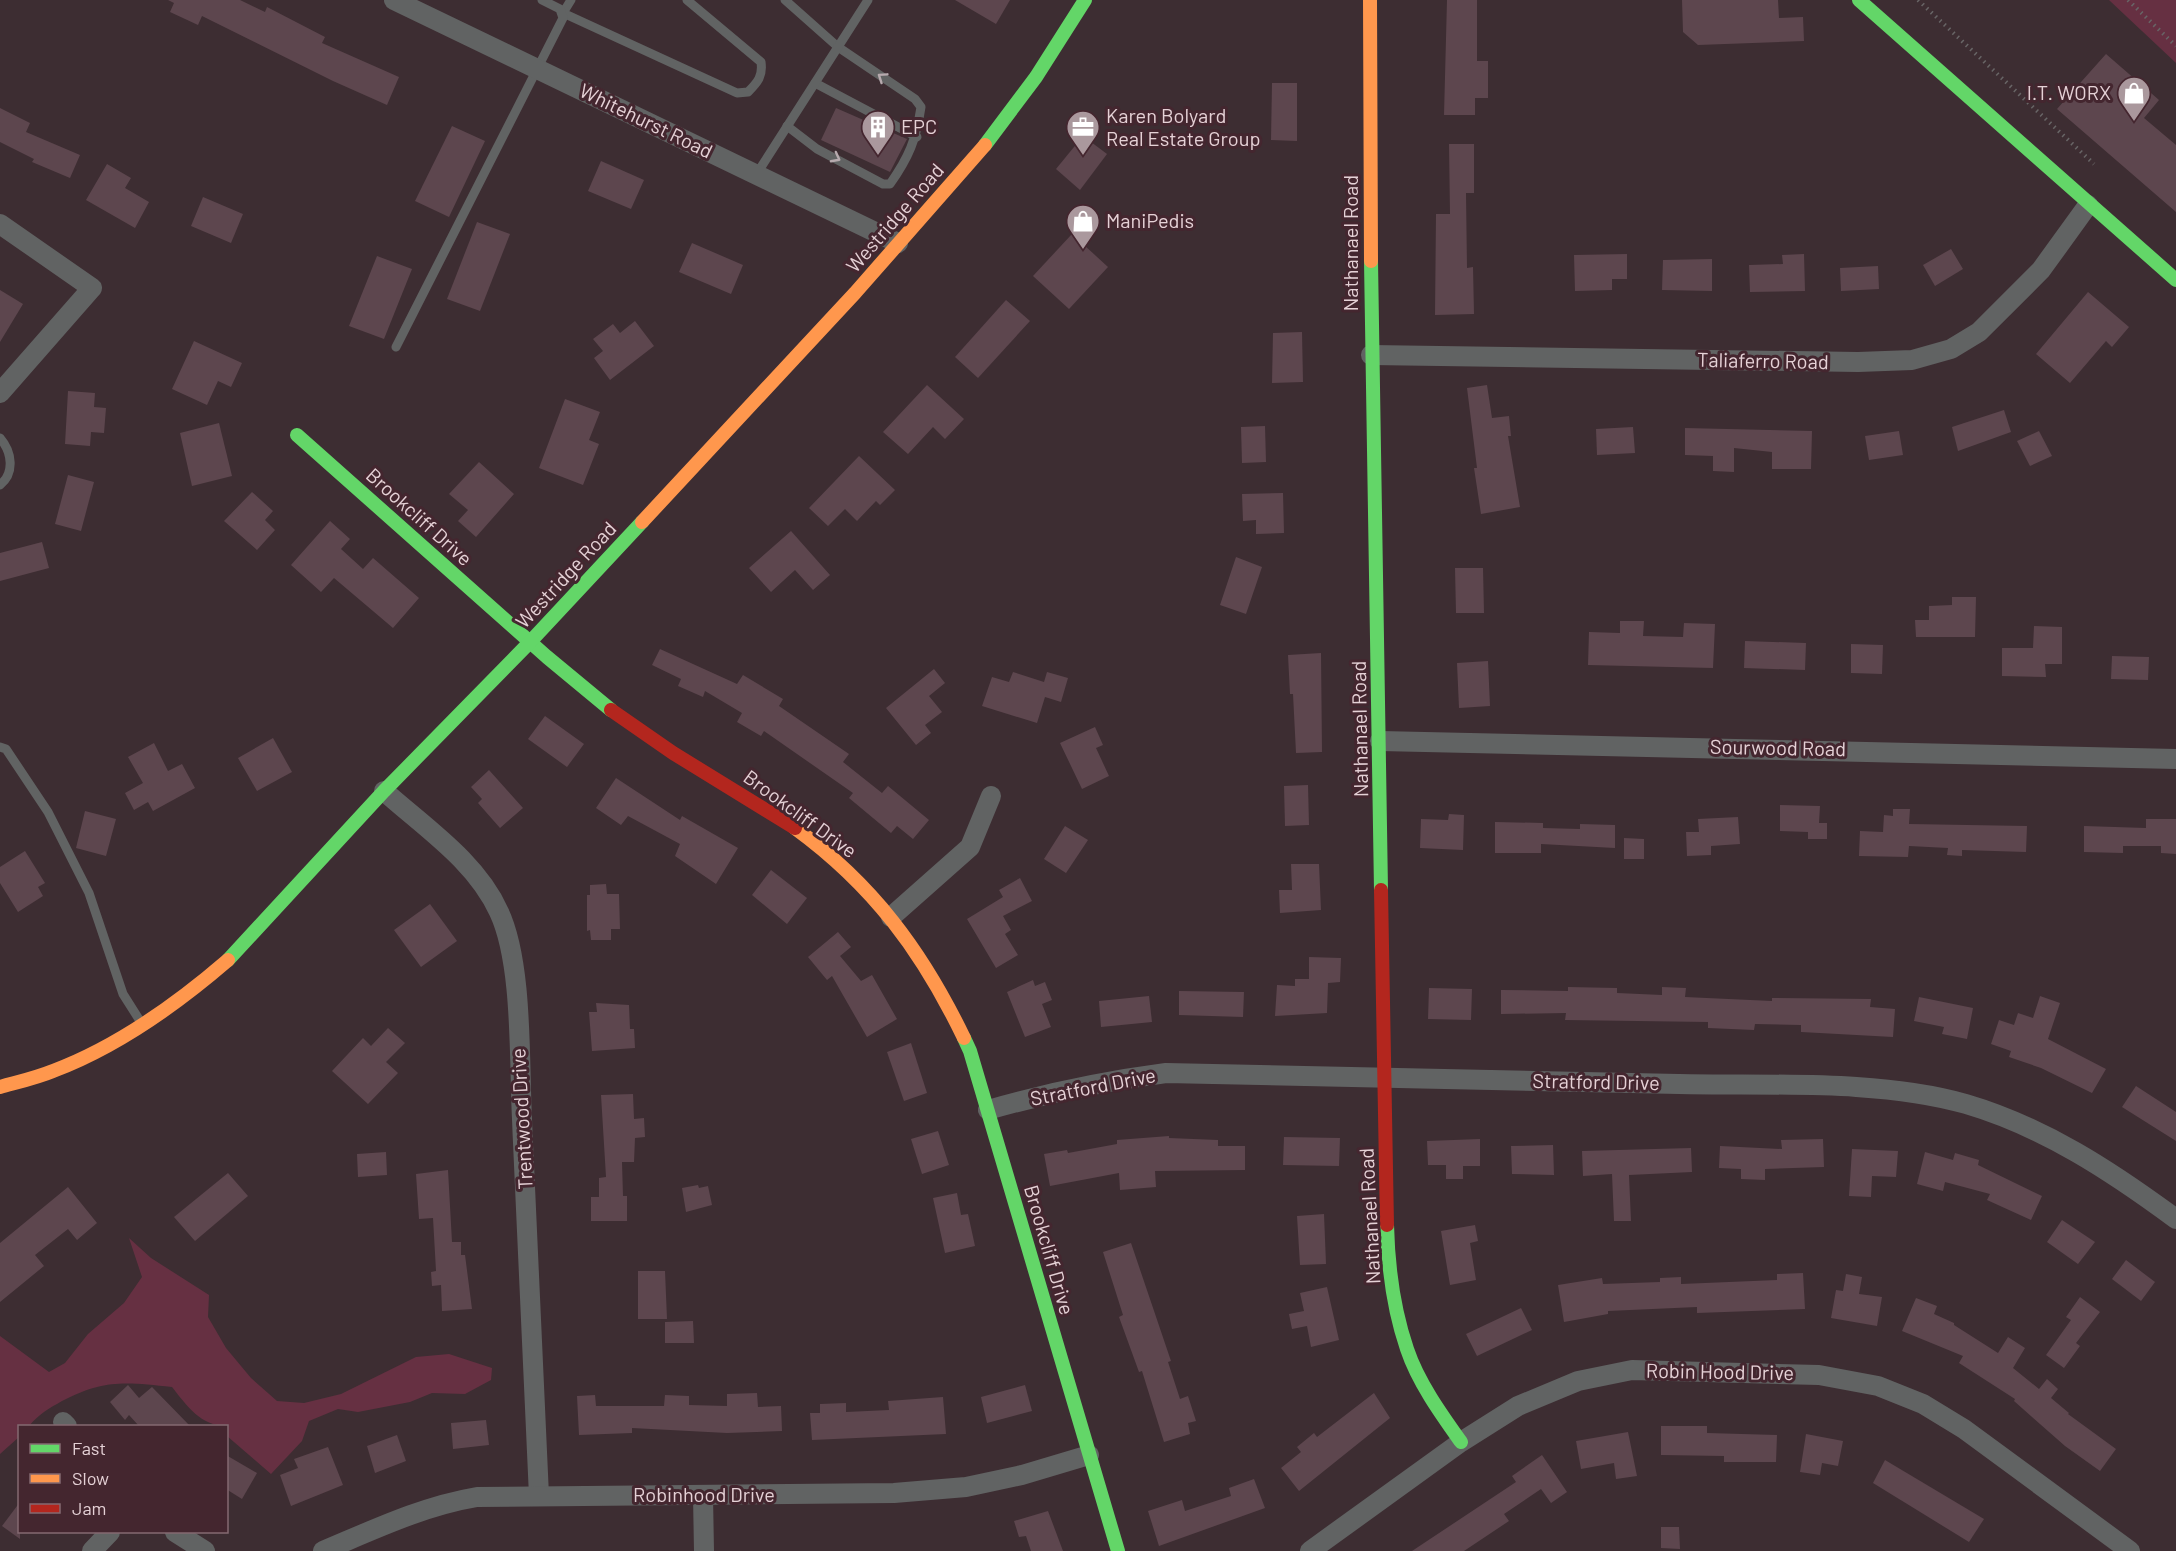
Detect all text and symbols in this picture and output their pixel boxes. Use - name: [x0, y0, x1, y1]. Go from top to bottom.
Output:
- one-way arrow: [877, 73, 888, 84]
- shop icon: I.T. WORX: [2116, 75, 2152, 122]
- street label: Whitehurst Road: [576, 78, 717, 163]
- place label: I.T. WORX: [2027, 80, 2111, 104]
- place label: Karen Bolyard Real Estate Group: [1106, 103, 1260, 150]
- building icon: EPC: [860, 109, 896, 156]
- office icon: Karen Bolyard Real Estate Group: [1065, 109, 1101, 156]
- place label: EPC: [901, 114, 937, 138]
- one-way arrow: [830, 151, 840, 162]
- street label: Westridge Road: [840, 158, 948, 277]
- street label: Nathanael Road: [1338, 175, 1362, 311]
- shop icon: ManiPedis: [1065, 203, 1101, 250]
- place label: ManiPedis: [1106, 208, 1194, 232]
- street label: Taliaferro Road: [1697, 347, 1829, 373]
- street label: Brookcliff Drive: [362, 462, 478, 570]
- street label: Westridge Road: [510, 516, 621, 633]
- street label: Nathanael Road: [1346, 661, 1372, 797]
- street label: Sourwood Road: [1710, 734, 1846, 760]
- street label: Brookcliff Drive: [739, 764, 862, 862]
- street label: Trentwood Drive: [505, 1048, 537, 1190]
- street label: Stratford Drive: [1028, 1062, 1158, 1110]
- street label: Stratford Drive: [1532, 1068, 1660, 1094]
- street label: Nathanael Road: [1353, 1147, 1385, 1285]
- street label: Brookcliff Drive: [1020, 1182, 1080, 1317]
- street label: Robin Hood Drive: [1646, 1358, 1794, 1384]
- legend: [18, 1425, 228, 1533]
- text: Fast: [72, 1437, 106, 1459]
- text: Slow: [72, 1467, 109, 1489]
- street label: Robinhood Drive: [633, 1482, 775, 1506]
- text: Jam: [72, 1497, 106, 1519]

